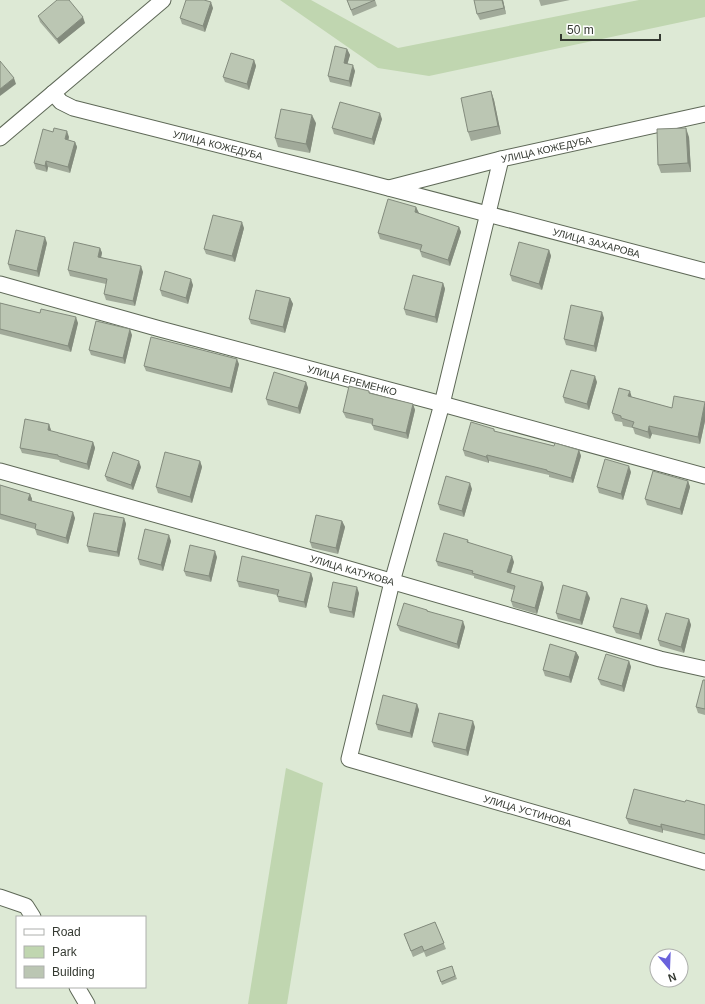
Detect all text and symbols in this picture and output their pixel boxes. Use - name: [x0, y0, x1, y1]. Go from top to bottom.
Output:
- scale bar: [561, 16, 660, 42]
- text: 50 m: [567, 23, 594, 37]
- street label: УЛИЦА КОЖЕДУБА: [172, 129, 264, 162]
- street label: УЛИЦА КОЖЕДУБА: [500, 134, 593, 165]
- street label: УЛИЦА ЗАХАРОВА: [551, 226, 642, 260]
- street label: УЛИЦА ЕРЕМЕНКО: [306, 363, 398, 398]
- street label: УЛИЦА КАТУКОВА: [309, 553, 396, 588]
- street label: УЛИЦА УСТИНОВА: [482, 793, 573, 829]
- legend: [16, 916, 146, 988]
- text: Road: [52, 925, 81, 939]
- text: Park: [52, 945, 78, 959]
- north arrow: [649, 948, 689, 988]
- text: Building: [52, 965, 95, 979]
- text: N: [666, 970, 678, 984]

